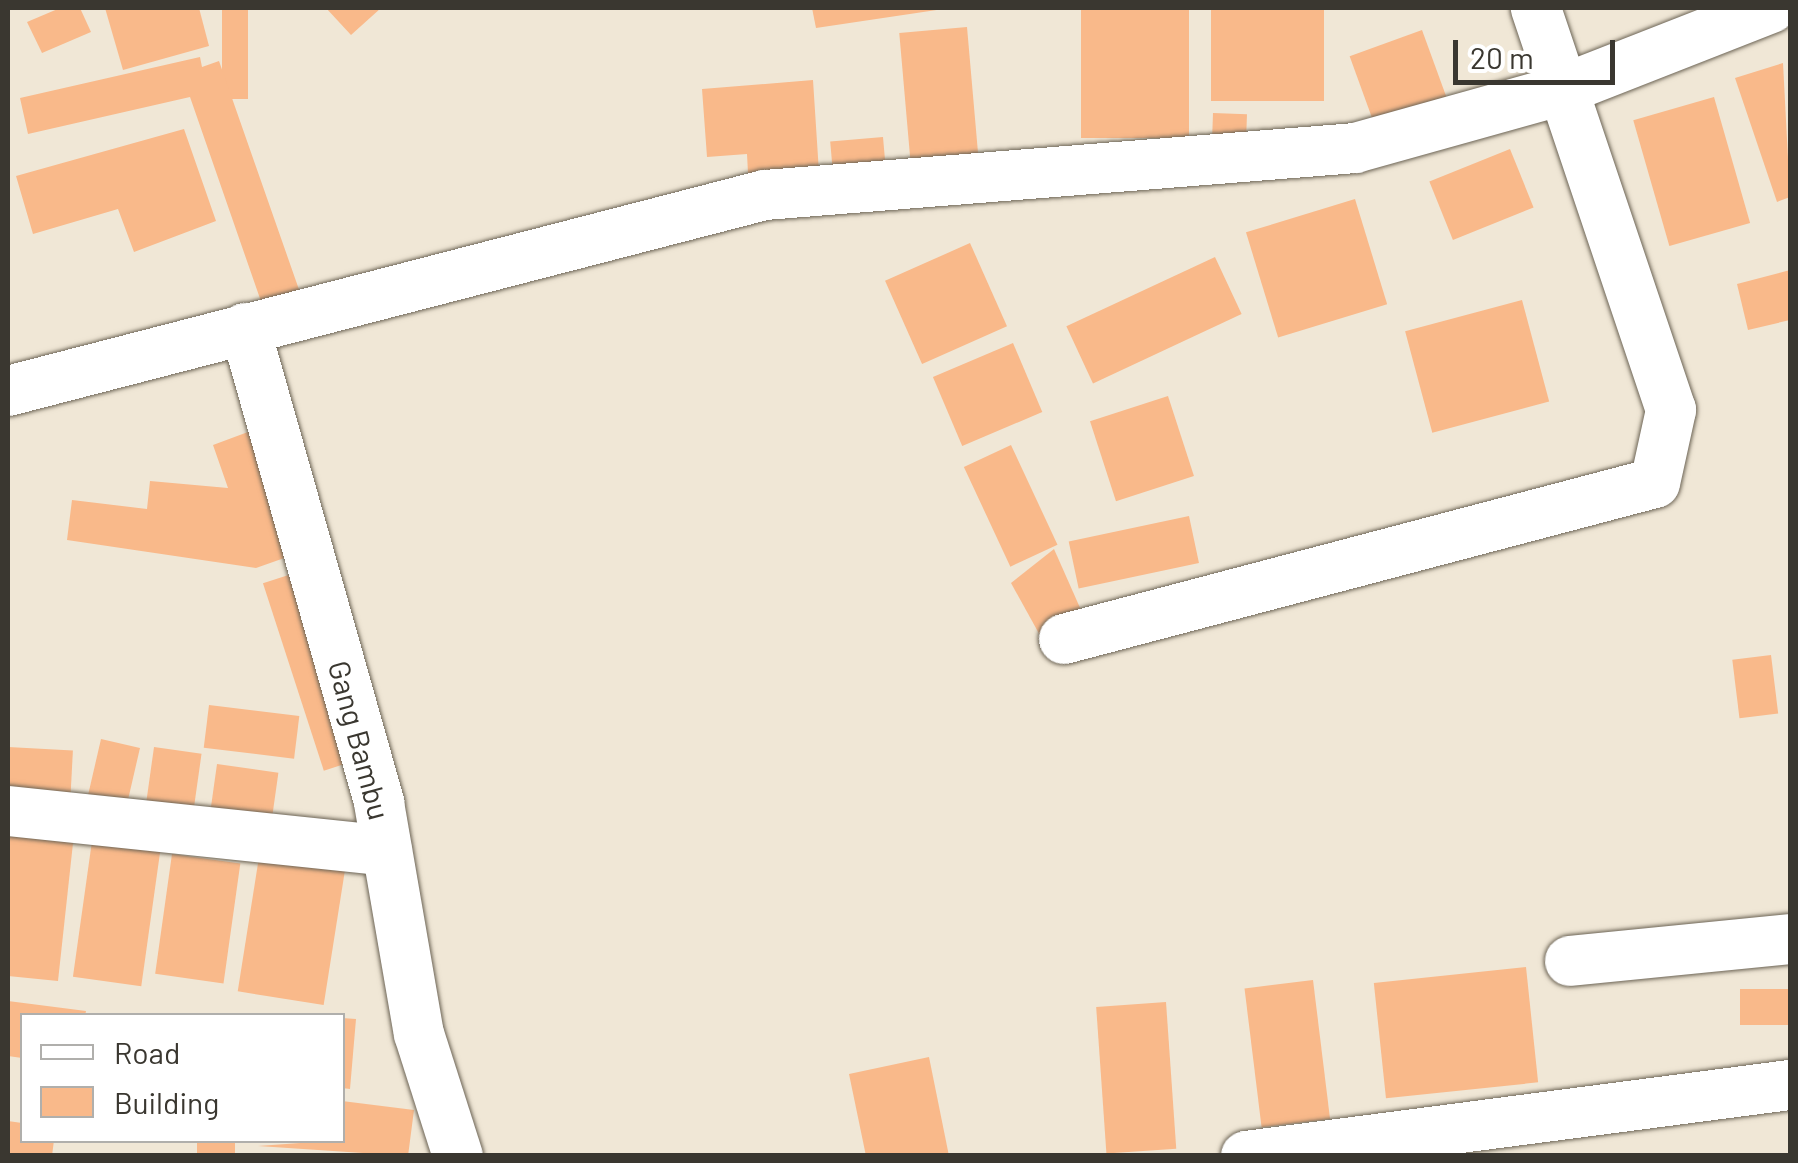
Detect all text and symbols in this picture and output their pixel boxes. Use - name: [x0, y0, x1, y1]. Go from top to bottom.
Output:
- scale bar: [1458, 20, 1620, 82]
- text: 20 m: [1470, 39, 1534, 75]
- street label: Gang Bambu: [322, 657, 398, 823]
- legend: [20, 1013, 345, 1143]
- text: Road: [114, 1034, 180, 1070]
- text: Building: [114, 1084, 219, 1120]

